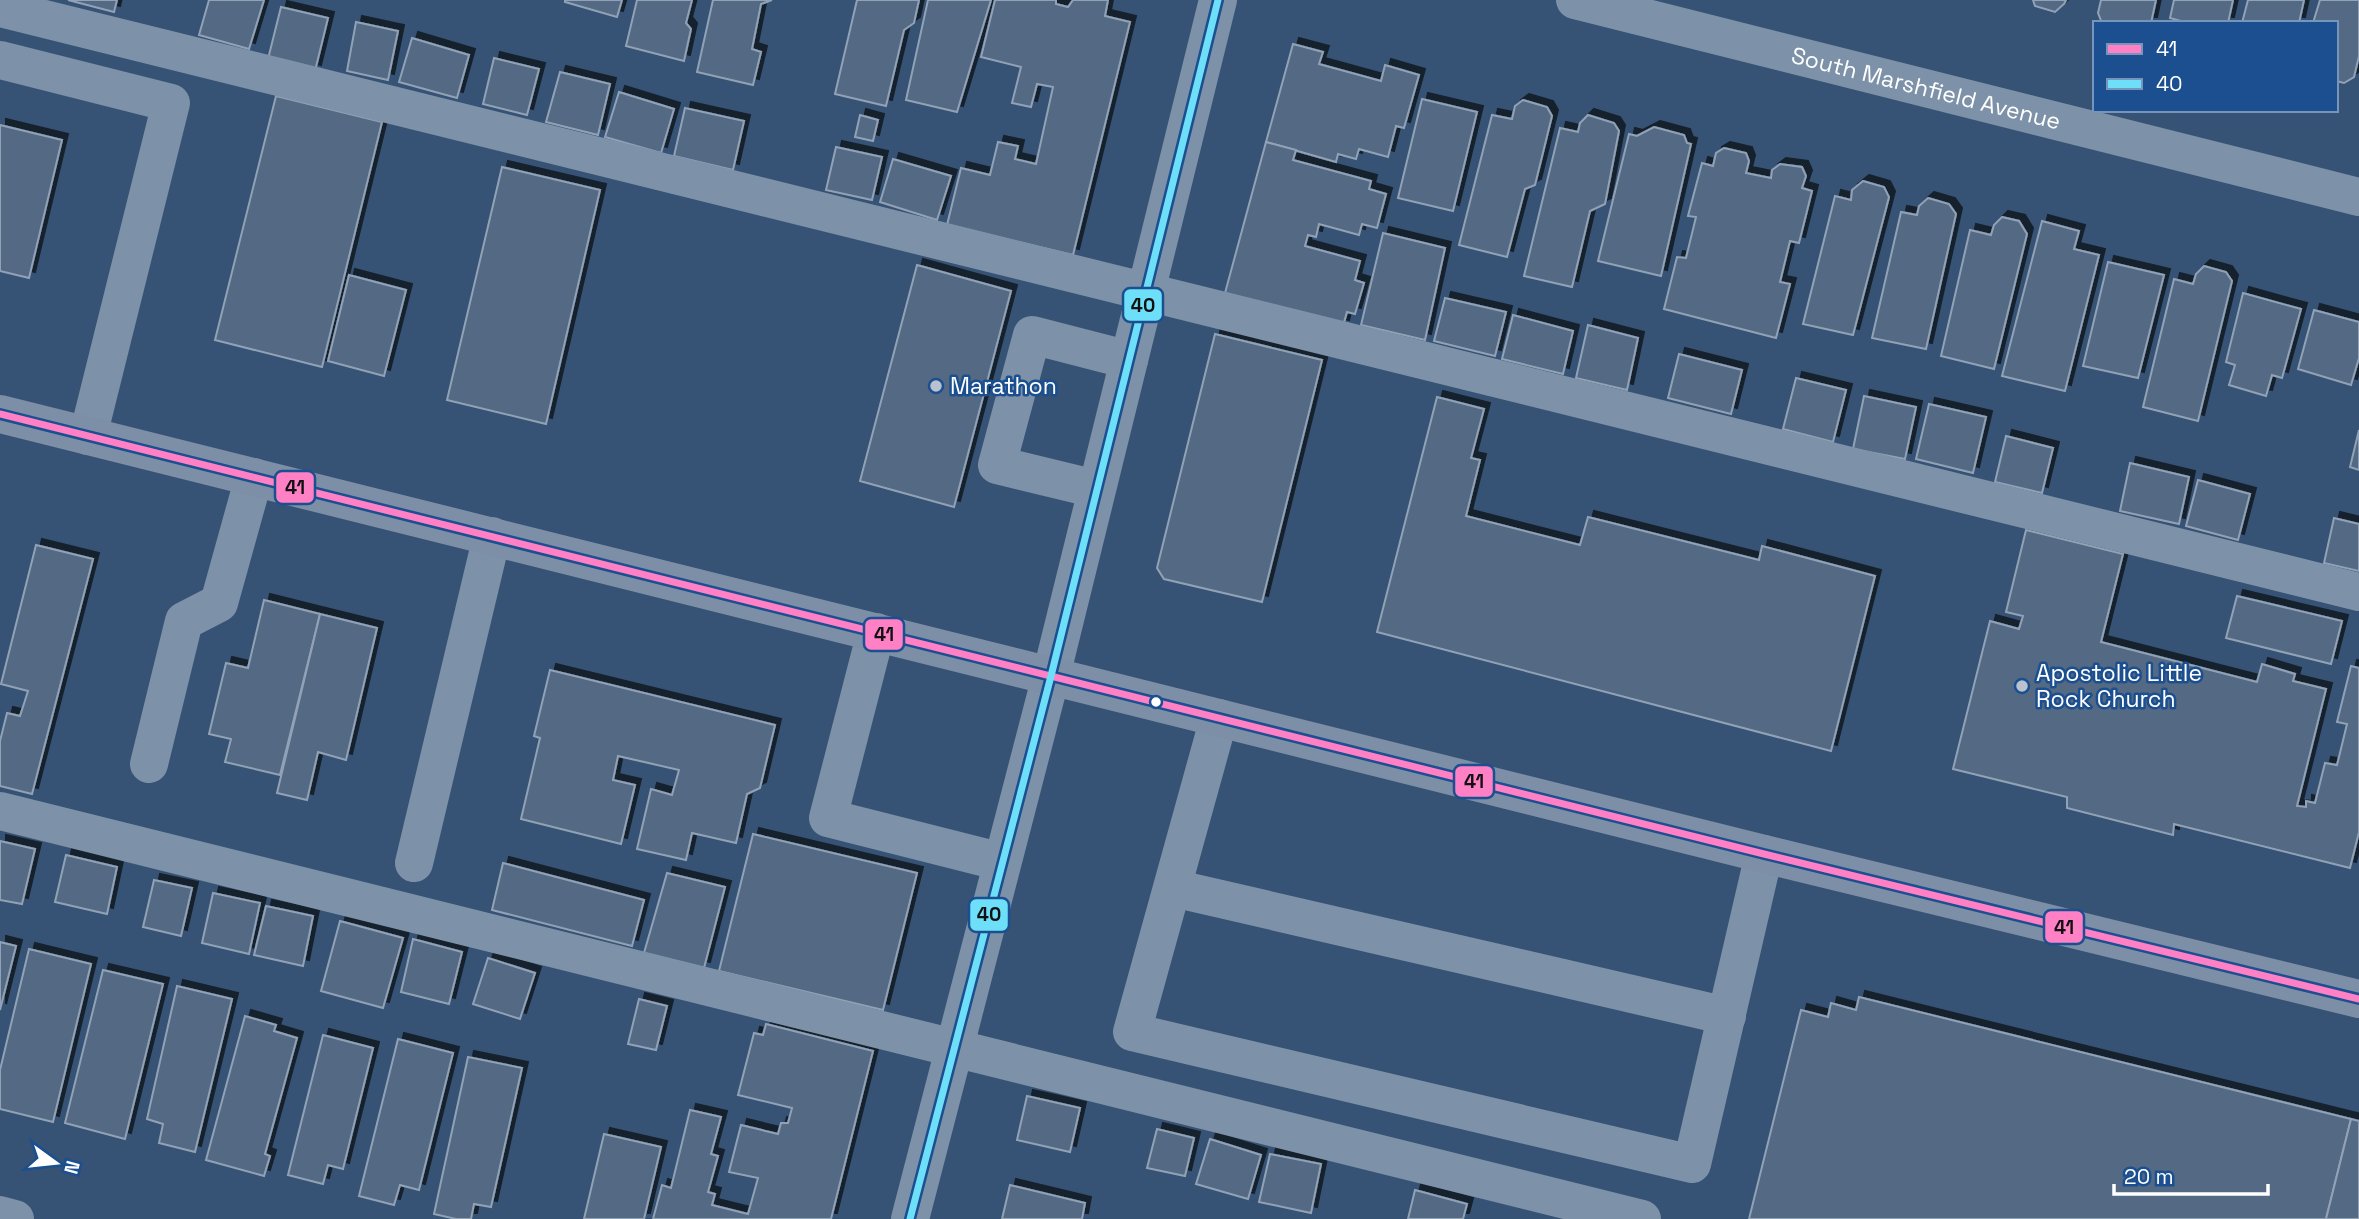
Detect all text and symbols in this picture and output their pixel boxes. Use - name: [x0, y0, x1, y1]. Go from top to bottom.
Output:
- legend: [2093, 21, 2338, 112]
- text: 41: [2156, 35, 2177, 62]
- street label: South Marshfield Avenue: [1788, 40, 2064, 136]
- text: 40: [2156, 70, 2183, 97]
- line badge: 40: [1123, 288, 1163, 322]
- text: 40: [1131, 293, 1155, 318]
- place label: Marathon: [950, 371, 1057, 401]
- marker: Marathon: [928, 378, 944, 394]
- line badge: 41: [275, 471, 315, 504]
- text: 41: [285, 475, 305, 500]
- line badge: 41: [864, 618, 904, 651]
- text: 41: [874, 622, 894, 647]
- place label: Apostolic Little Rock Church: [2036, 658, 2202, 714]
- marker: Apostolic Little Rock Church: [2014, 678, 2030, 694]
- unlabelled marker: [1149, 695, 1163, 709]
- line badge: 41: [1454, 765, 1494, 798]
- text: 41: [1464, 769, 1484, 794]
- line badge: 40: [969, 898, 1009, 932]
- text: 40: [977, 902, 1001, 927]
- line badge: 41: [2044, 910, 2084, 944]
- text: 41: [2054, 915, 2074, 940]
- north arrow: [21, 1128, 91, 1198]
- scale bar: [2114, 1152, 2268, 1196]
- text: N: [58, 1158, 86, 1177]
- text: 20 m: [2124, 1163, 2174, 1190]

